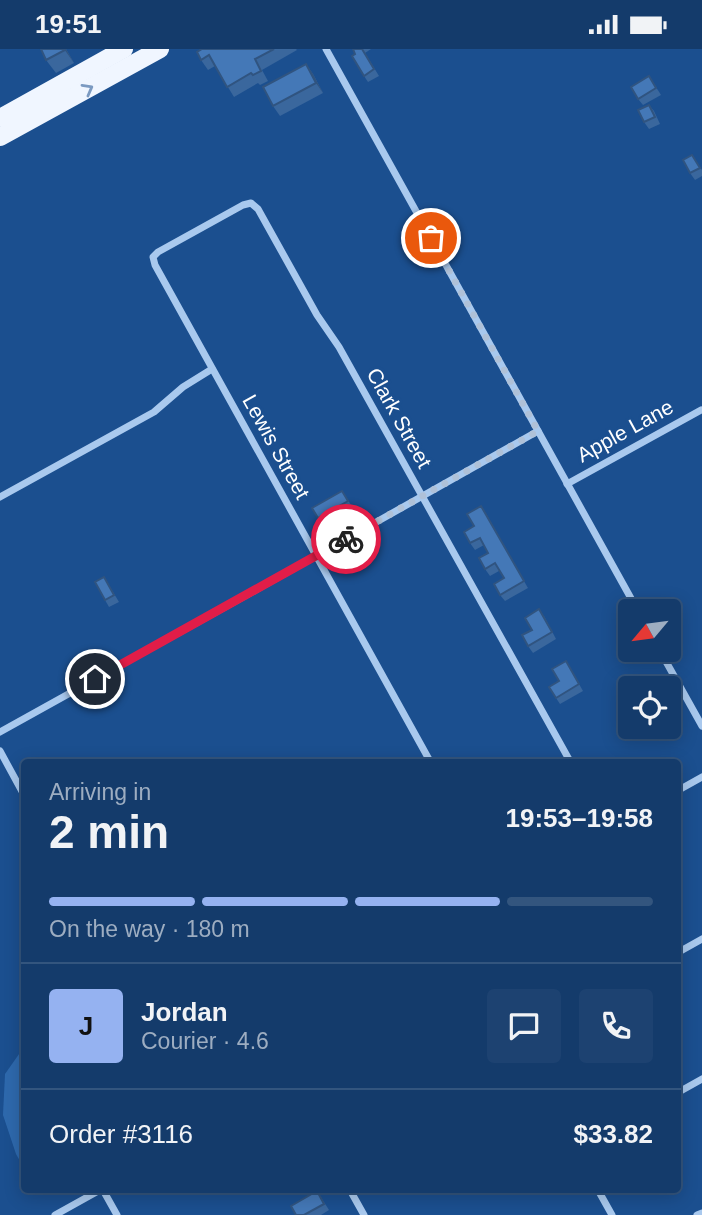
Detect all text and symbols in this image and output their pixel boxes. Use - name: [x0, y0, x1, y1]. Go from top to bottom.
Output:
- text: 19:51: [35, 9, 102, 39]
- one-way arrow: [81, 84, 94, 97]
- pin: [401, 208, 461, 268]
- icon: bag: [412, 219, 450, 257]
- street label: Clark Street: [363, 364, 436, 472]
- street label: Lewis Street: [238, 391, 315, 503]
- street label: Apple Lane: [573, 395, 677, 466]
- courier: [311, 504, 381, 574]
- icon: bike: [327, 520, 365, 558]
- north arrow: [618, 599, 681, 661]
- map controls: [618, 599, 681, 739]
- pin: [65, 649, 125, 709]
- icon: home: [76, 660, 114, 698]
- button: locate: [618, 676, 681, 739]
- text: Arriving in: [49, 779, 151, 805]
- text: 19:53–19:58: [506, 803, 653, 833]
- text: 2 min: [49, 806, 169, 858]
- text: On the way · 180 m: [49, 916, 250, 942]
- button: chat: [487, 989, 561, 1063]
- button: phone: [579, 989, 653, 1063]
- text: Jordan: [141, 997, 228, 1027]
- text: J: [79, 1011, 93, 1041]
- text: Courier · 4.6: [141, 1028, 269, 1054]
- text: Order #3116: [49, 1119, 193, 1149]
- text: $33.82: [573, 1119, 653, 1149]

